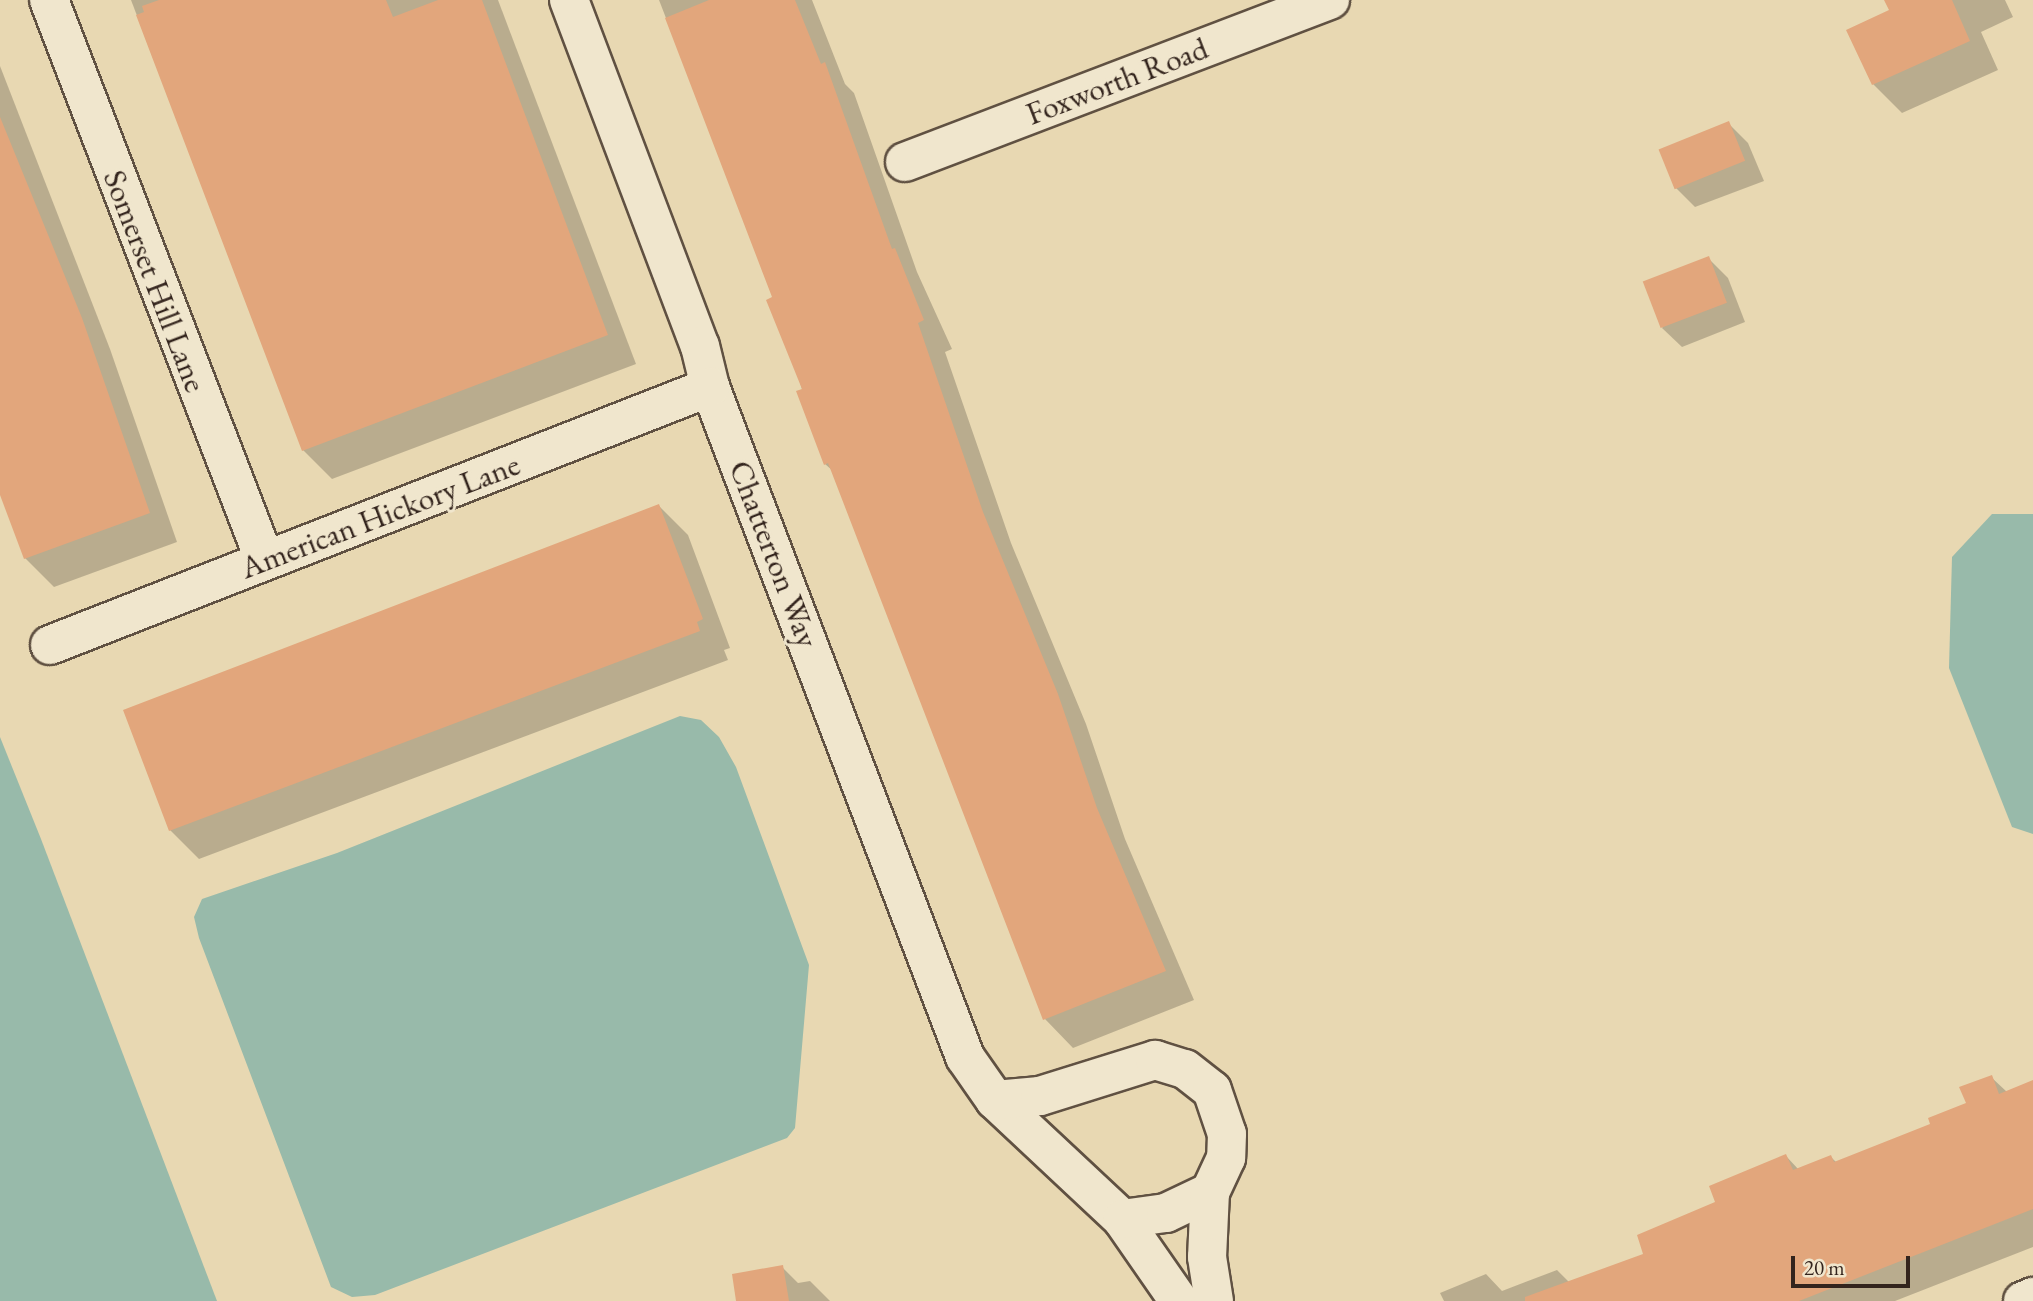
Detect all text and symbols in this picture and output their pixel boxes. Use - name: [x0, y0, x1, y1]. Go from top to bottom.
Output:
- street label: Foxworth Road: [1021, 29, 1213, 133]
- street label: Somerset Hill Lane: [95, 165, 215, 397]
- street label: American Hickory Lane: [235, 445, 525, 587]
- street label: Chatterton Way: [721, 455, 827, 653]
- scale bar: [1795, 1242, 1914, 1286]
- text: 20 m: [1804, 1254, 1845, 1281]

